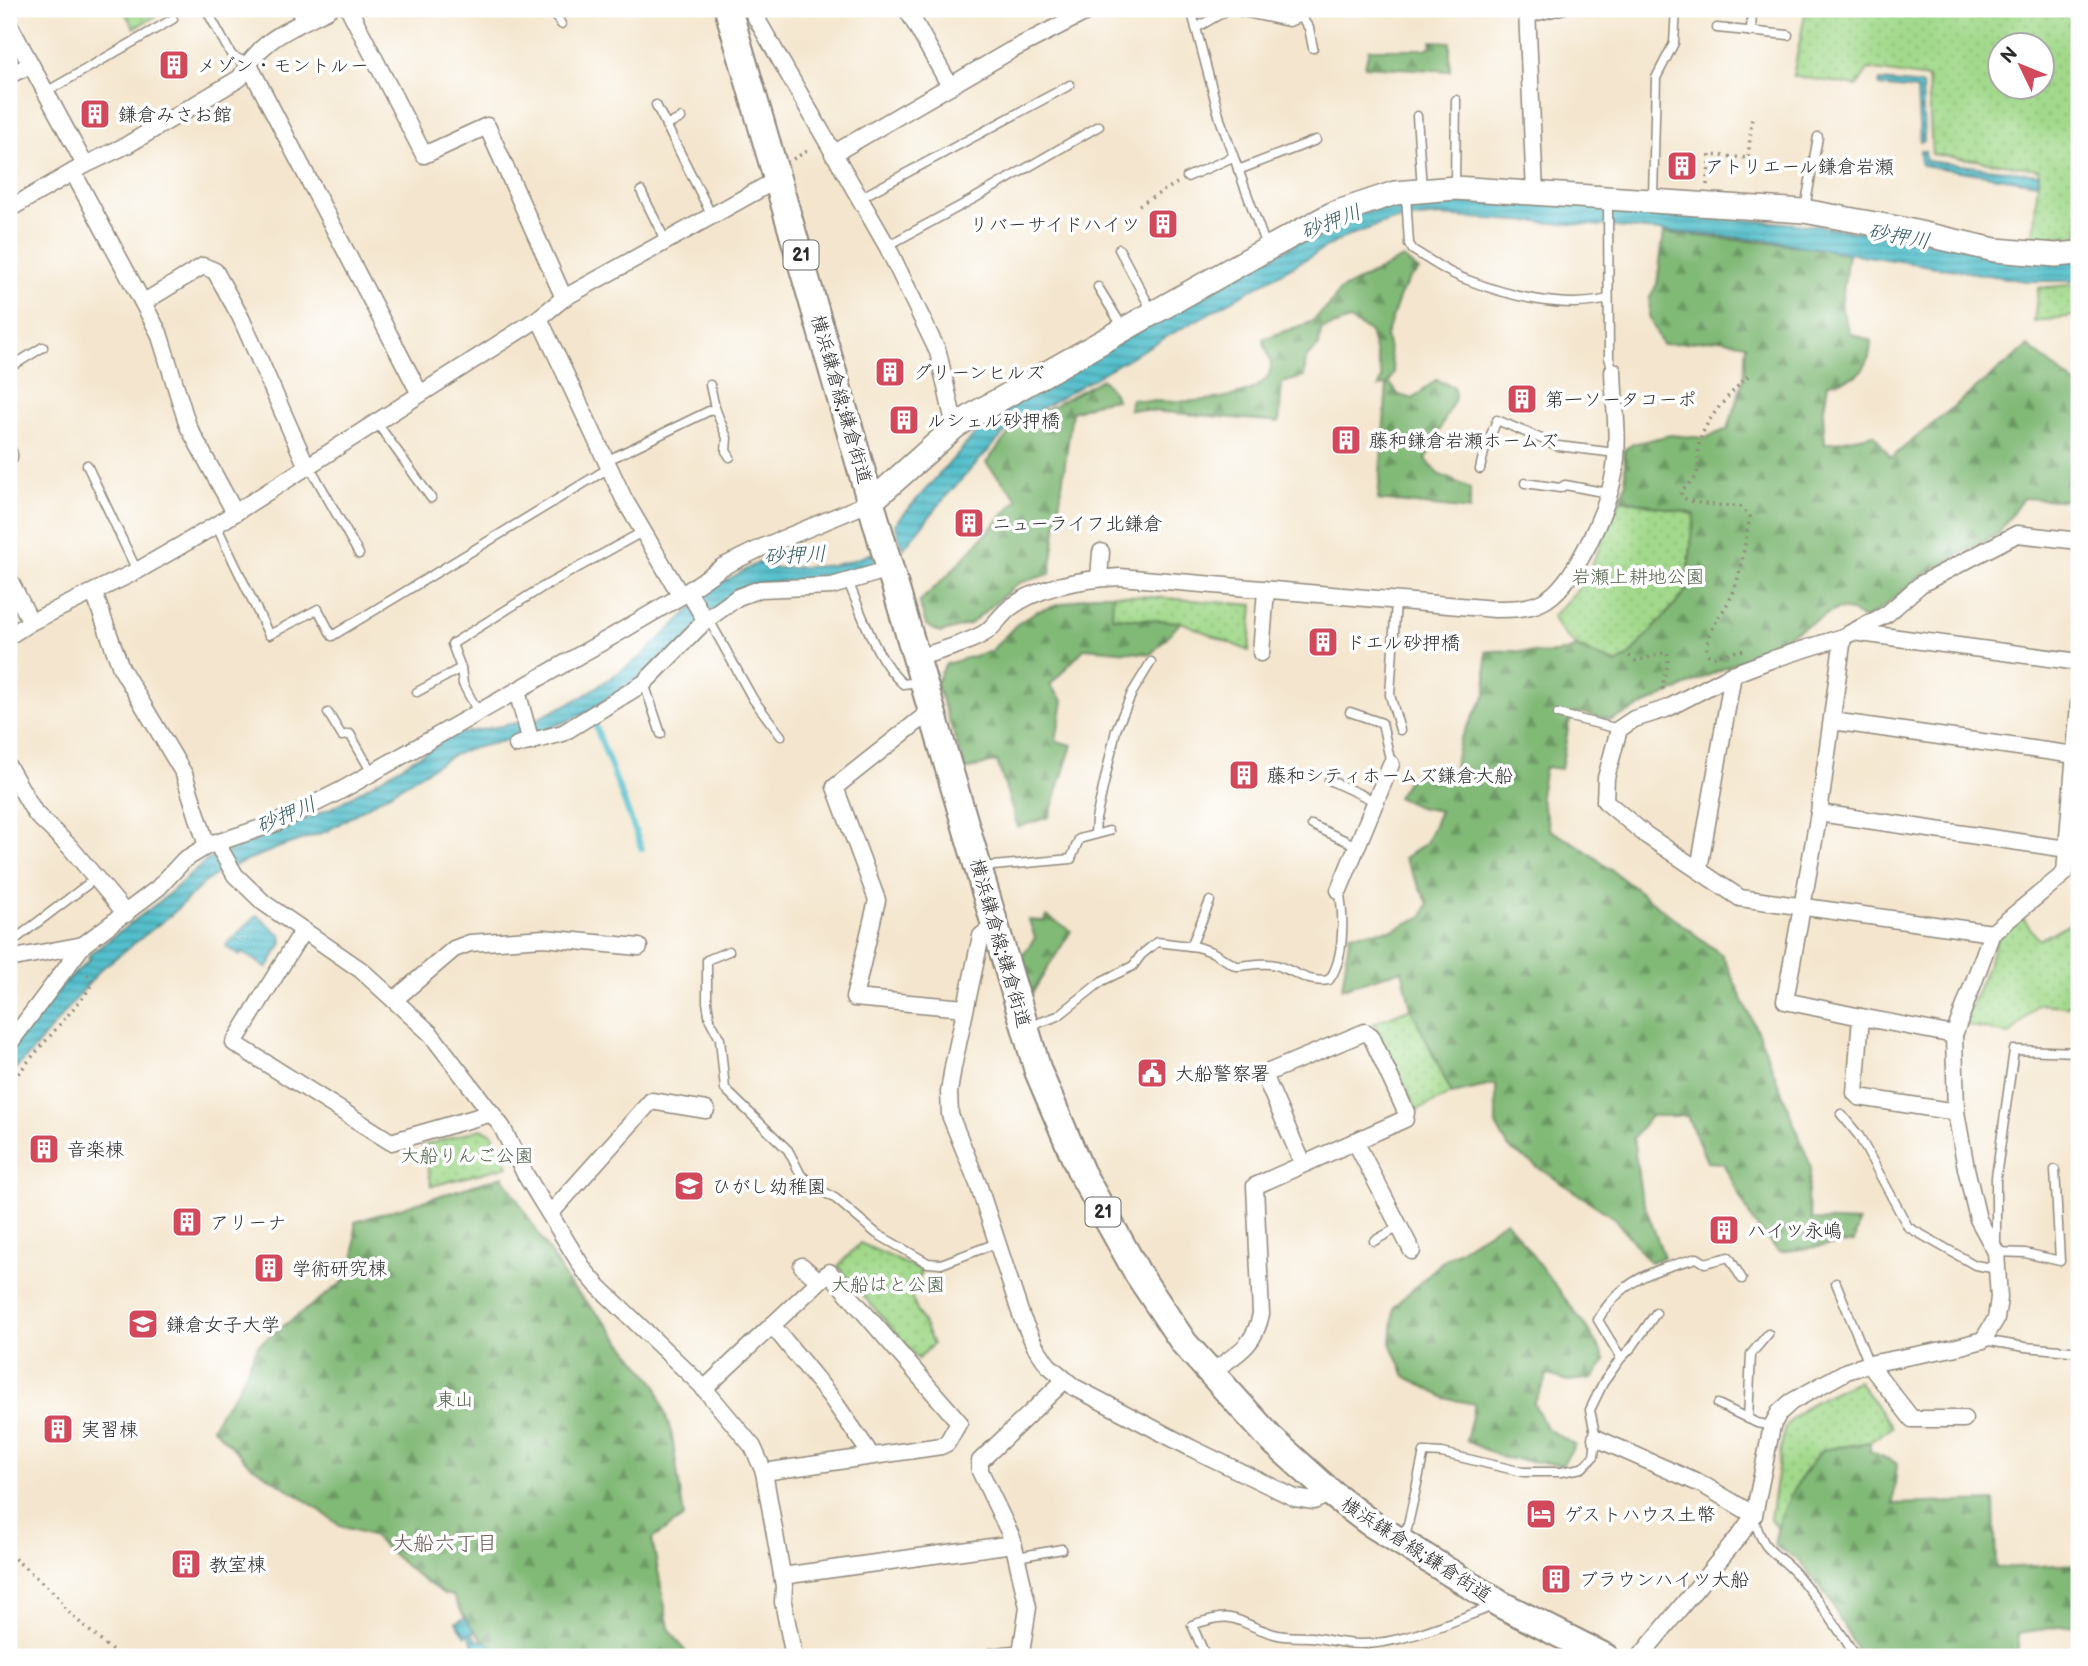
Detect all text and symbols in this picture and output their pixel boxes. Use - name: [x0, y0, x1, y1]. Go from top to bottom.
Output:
- north arrow: [1986, 32, 2056, 102]
- text: N: [1996, 42, 2023, 68]
- building icon: メゾン・モントルー: [157, 48, 191, 82]
- place label: メゾン・モントルー: [197, 55, 369, 78]
- building icon: 鎌倉みさお館: [78, 97, 112, 131]
- place label: 鎌倉みさお館: [118, 104, 232, 127]
- building icon: アトリエール鎌倉岩瀬: [1665, 149, 1699, 183]
- place label: アトリエール鎌倉岩瀬: [1705, 156, 1894, 179]
- water label: 砂押川: [1297, 200, 1365, 245]
- building icon: リバーサイドハイツ: [1146, 207, 1180, 241]
- place label: リバーサイドハイツ: [969, 214, 1140, 237]
- water label: 砂押川: [1866, 219, 1932, 254]
- road number: 21: [784, 241, 818, 270]
- street label: 横浜鎌倉線;鎌倉街道: [805, 312, 876, 487]
- building icon: グリーンヒルズ: [873, 355, 907, 389]
- place label: グリーンヒルズ: [913, 362, 1044, 385]
- building icon: 第一ソータコーポ: [1505, 382, 1539, 416]
- place label: 第一ソータコーポ: [1545, 389, 1697, 412]
- building icon: ルシェル砂押橋: [887, 403, 921, 437]
- place label: ルシェル砂押橋: [927, 410, 1060, 433]
- building icon: 藤和鎌倉岩瀬ホームズ: [1329, 423, 1363, 457]
- place label: 藤和鎌倉岩瀬ホームズ: [1369, 430, 1558, 453]
- building icon: ニューライフ北鎌倉: [952, 506, 986, 540]
- place label: ニューライフ北鎌倉: [992, 513, 1162, 536]
- water label: 砂押川: [763, 541, 827, 570]
- park label: 岩瀬上耕地公園: [1571, 566, 1705, 589]
- building icon: ドエル砂押橋: [1306, 625, 1340, 659]
- place label: ドエル砂押橋: [1346, 632, 1460, 655]
- building icon: 藤和シティホームズ鎌倉大船: [1227, 758, 1261, 792]
- place label: 藤和シティホームズ鎌倉大船: [1267, 765, 1513, 788]
- water label: 砂押川: [252, 792, 320, 839]
- street label: 横浜鎌倉線;鎌倉街道: [964, 856, 1035, 1031]
- public building icon: 大船警察署: [1135, 1056, 1169, 1090]
- place label: 大船警察署: [1175, 1063, 1270, 1086]
- building icon: 音楽棟: [27, 1132, 61, 1166]
- place label: 音楽棟: [67, 1139, 124, 1162]
- park label: 大船りんご公園: [400, 1145, 534, 1168]
- school or university icon: ひがし幼稚園: [672, 1169, 706, 1203]
- place label: ひがし幼稚園: [712, 1176, 826, 1199]
- road number: 21: [1086, 1198, 1120, 1226]
- building icon: アリーナ: [170, 1205, 204, 1239]
- place label: アリーナ: [210, 1212, 286, 1235]
- building icon: ハイツ永嶋: [1707, 1213, 1741, 1247]
- place label: ハイツ永嶋: [1747, 1220, 1842, 1243]
- building icon: 学術研究棟: [252, 1251, 286, 1285]
- place label: 学術研究棟: [292, 1258, 387, 1281]
- park label: 大船はと公園: [831, 1274, 945, 1297]
- school or university icon: 鎌倉女子大学: [126, 1307, 160, 1341]
- place label: 鎌倉女子大学: [166, 1314, 280, 1337]
- park label: 東山: [436, 1389, 474, 1412]
- building icon: 実習棟: [41, 1412, 75, 1446]
- place label: 実習棟: [81, 1419, 138, 1442]
- street label: 横浜鎌倉線;鎌倉街道: [1337, 1493, 1496, 1608]
- hotel icon: ゲストハウス土幣: [1524, 1497, 1558, 1531]
- place label: ゲストハウス土幣: [1564, 1504, 1715, 1527]
- district label: 大船六丁目: [393, 1531, 498, 1556]
- building icon: 教室棟: [169, 1547, 203, 1581]
- place label: 教室棟: [209, 1554, 266, 1577]
- building icon: ブラウンハイツ大船: [1539, 1562, 1573, 1596]
- place label: ブラウンハイツ大船: [1579, 1569, 1749, 1592]

